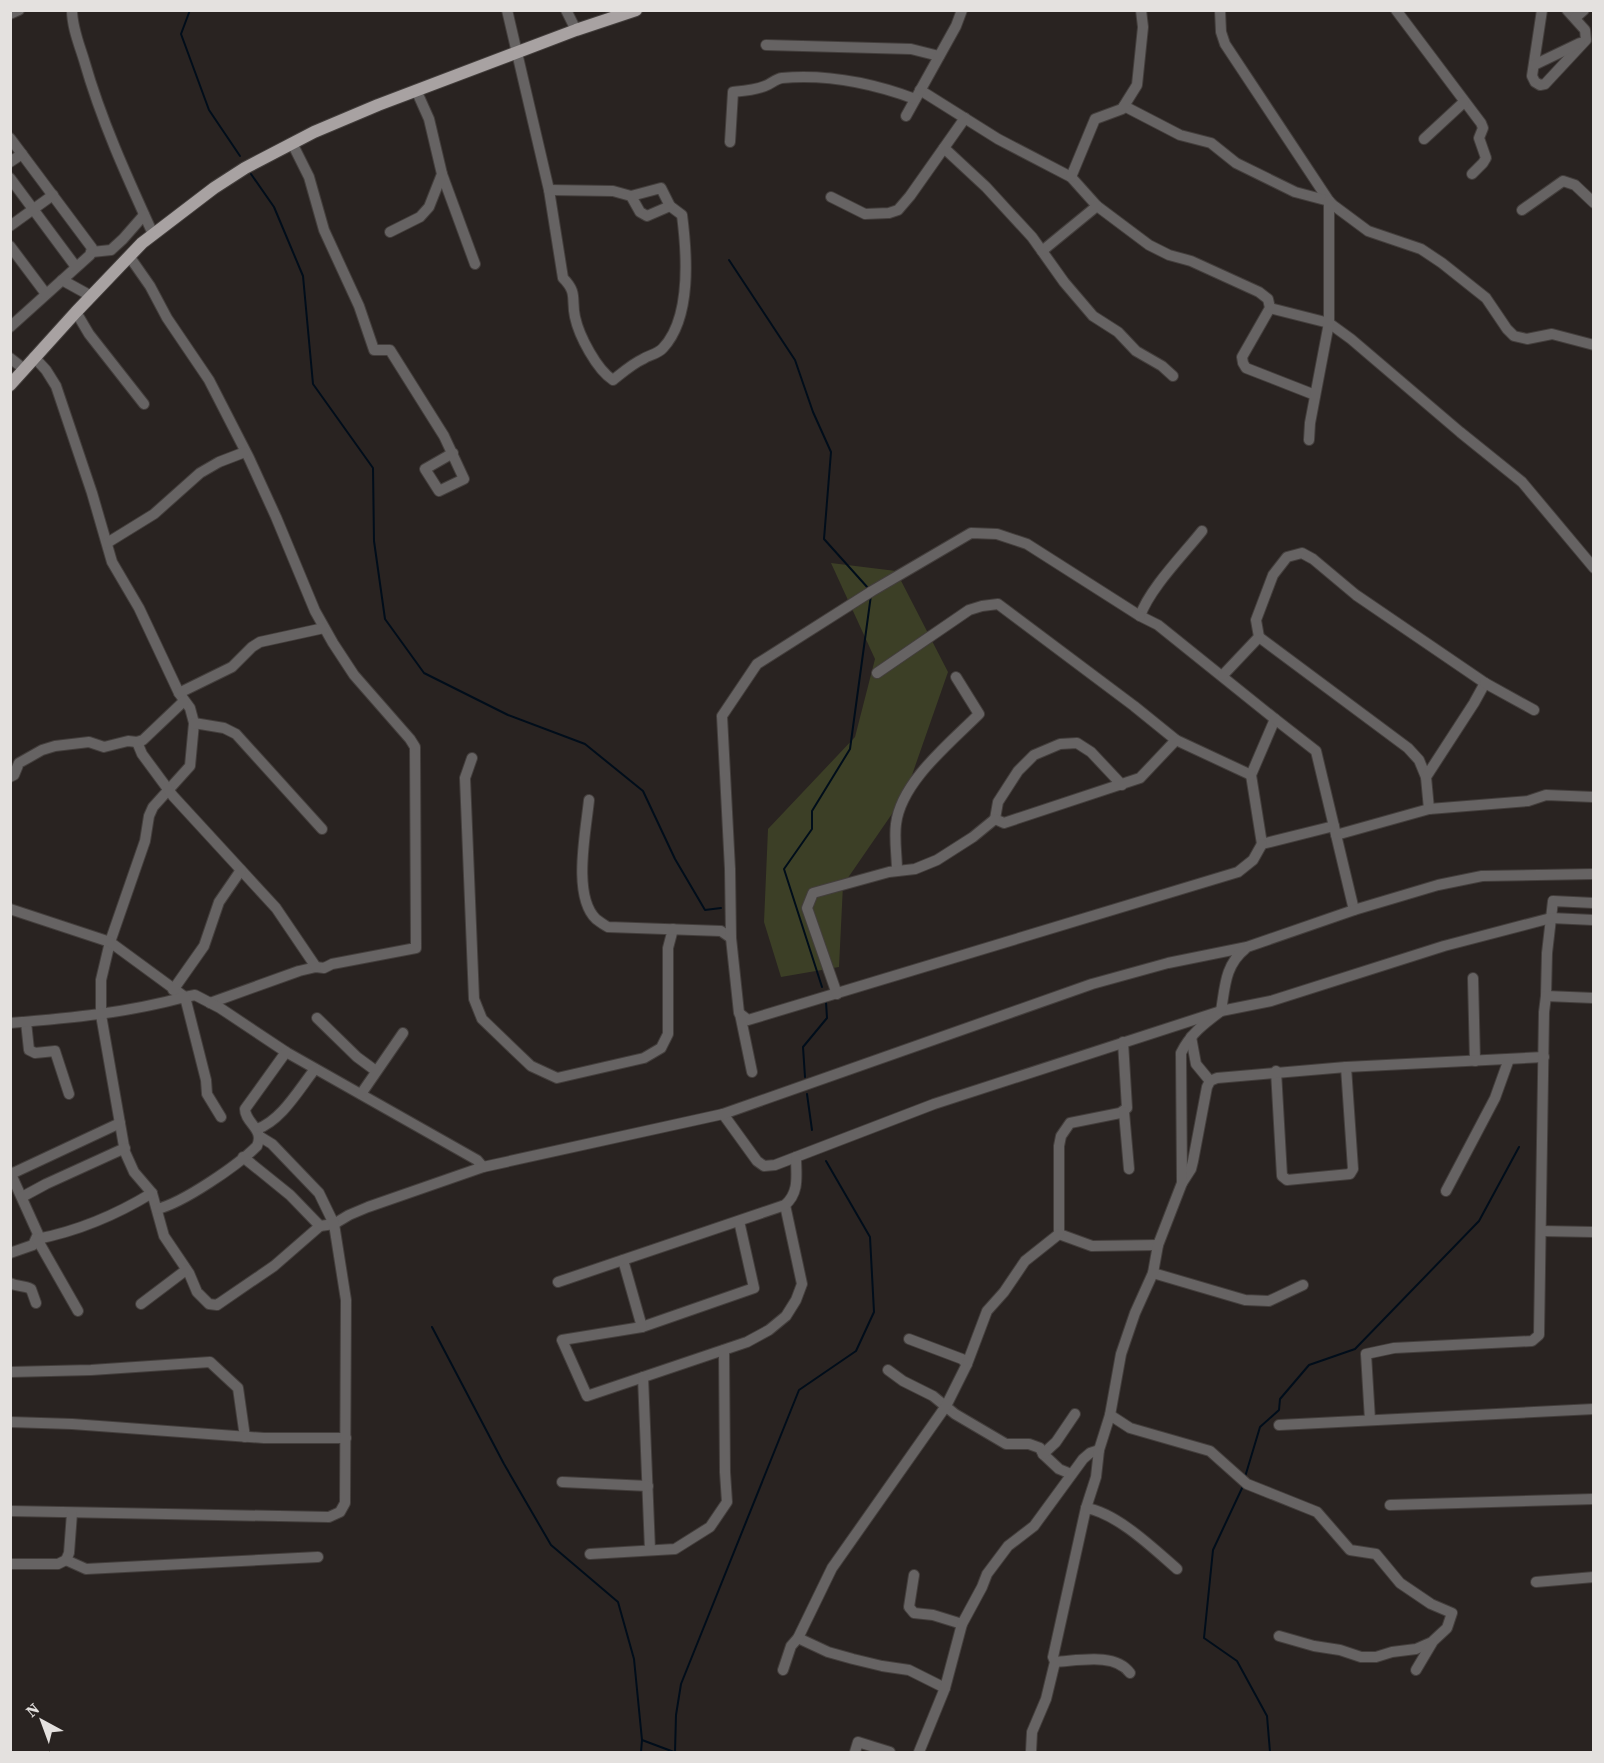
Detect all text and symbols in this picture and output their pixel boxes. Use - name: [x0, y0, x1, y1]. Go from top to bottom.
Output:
- north arrow: [12, 1691, 72, 1751]
- text: N: [21, 1697, 44, 1722]

